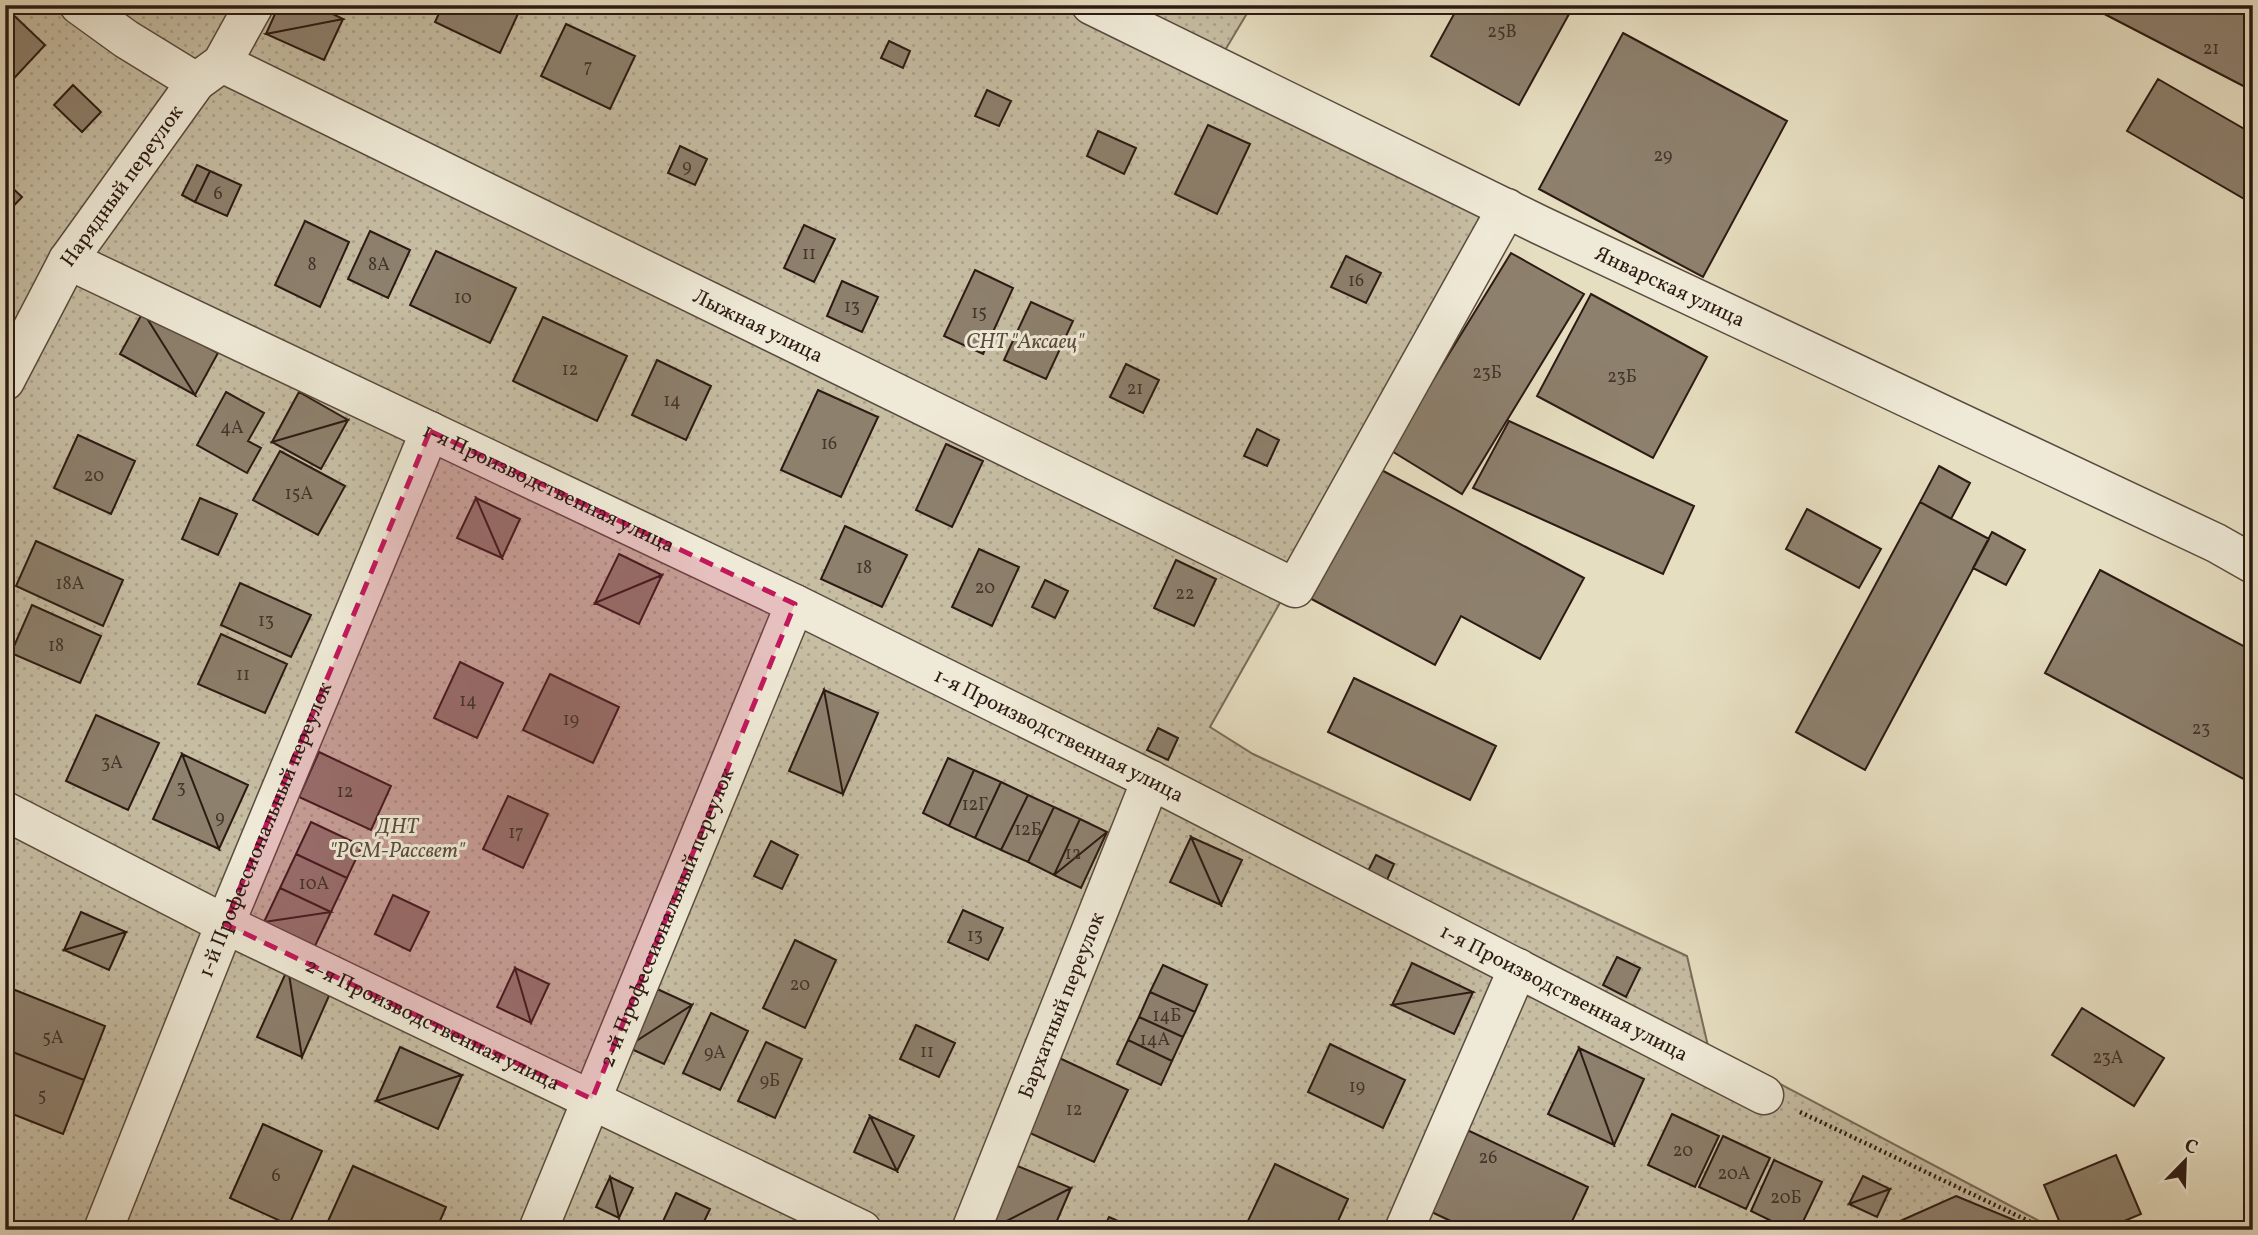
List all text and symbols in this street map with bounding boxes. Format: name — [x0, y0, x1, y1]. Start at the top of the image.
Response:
house number: 25В — [1487, 20, 1517, 45]
house number: 21 — [2203, 37, 2219, 62]
house number: 7 — [584, 55, 592, 80]
street label: Нарядный переулок — [54, 99, 191, 274]
house number: 29 — [1654, 144, 1672, 169]
house number: 9 — [682, 155, 692, 180]
house number: 6 — [213, 182, 223, 207]
street label: Январская улица — [1590, 240, 1750, 335]
house number: 11 — [802, 242, 816, 267]
house number: 8 — [307, 253, 317, 278]
house number: 8А — [368, 253, 390, 278]
house number: 16 — [1348, 269, 1364, 294]
street label: Лыжная улица — [687, 282, 828, 371]
house number: 10 — [454, 286, 472, 311]
house number: 13 — [844, 295, 860, 320]
house number: 15 — [971, 301, 987, 326]
park label: СНТ "Аксаец" — [966, 328, 1085, 357]
house number: 12 — [562, 358, 578, 383]
house number: 23Б — [1472, 361, 1502, 386]
house number: 23Б — [1607, 365, 1637, 390]
house number: 21 — [1127, 377, 1143, 402]
house number: 14 — [663, 389, 681, 414]
house number: 4А — [220, 416, 244, 441]
street label: 1-я Производственная улица — [417, 417, 679, 561]
house number: 16 — [821, 432, 837, 457]
house number: 20 — [84, 464, 104, 489]
house number: 15А — [285, 482, 313, 507]
house number: 18 — [856, 556, 872, 581]
house number: 18А — [56, 572, 85, 597]
house number: 20 — [975, 576, 995, 601]
house number: 22 — [1175, 582, 1195, 607]
house number: 13 — [258, 609, 274, 634]
house number: 18 — [48, 634, 64, 659]
street label: 1-я Производственная улица — [929, 662, 1188, 810]
house number: 11 — [236, 663, 250, 688]
street label: 1-й Профессиональный переулок — [192, 678, 340, 982]
house number: 14 — [459, 689, 477, 714]
house number: 19 — [563, 708, 579, 733]
house number: 23 — [2192, 717, 2210, 742]
house number: 3А — [101, 751, 123, 776]
street label: 2-й Профессиональный переулок — [593, 764, 742, 1072]
house number: 3 — [176, 776, 186, 801]
house number: 12 — [337, 780, 353, 805]
house number: 12Г — [962, 793, 988, 818]
house number: 9 — [215, 806, 225, 831]
park label: ДНТ "РСМ-Рассвет" — [329, 813, 466, 866]
house number: 12Б — [1014, 818, 1042, 843]
house number: 17 — [508, 821, 524, 846]
house number: 12 — [1065, 842, 1081, 867]
house number: 10А — [299, 872, 330, 897]
street label: Бархатный переулок — [1012, 908, 1113, 1103]
street label: 1-я Производственная улица — [1434, 918, 1693, 1070]
house number: 13 — [967, 924, 983, 949]
street label: 2-я Производственная улица — [300, 952, 565, 1099]
house number: 20 — [790, 973, 810, 998]
house number: 14Б — [1153, 1004, 1181, 1029]
house number: 5А — [42, 1026, 64, 1051]
house number: 14А — [1140, 1028, 1171, 1053]
house number: 11 — [920, 1040, 934, 1065]
house number: 9А — [704, 1041, 726, 1066]
house number: 23А — [2092, 1046, 2124, 1071]
house number: 9Б — [760, 1069, 780, 1094]
house number: 19 — [1349, 1075, 1365, 1100]
house number: 5 — [38, 1084, 46, 1109]
house number: 12 — [1066, 1098, 1082, 1123]
north arrow — [2150, 1126, 2220, 1196]
text: С — [2180, 1133, 2202, 1162]
house number: 20 — [1673, 1139, 1693, 1164]
house number: 26 — [1479, 1146, 1497, 1171]
house number: 20А — [1718, 1162, 1751, 1187]
house number: 6 — [271, 1164, 281, 1189]
house number: 20Б — [1770, 1186, 1802, 1211]

